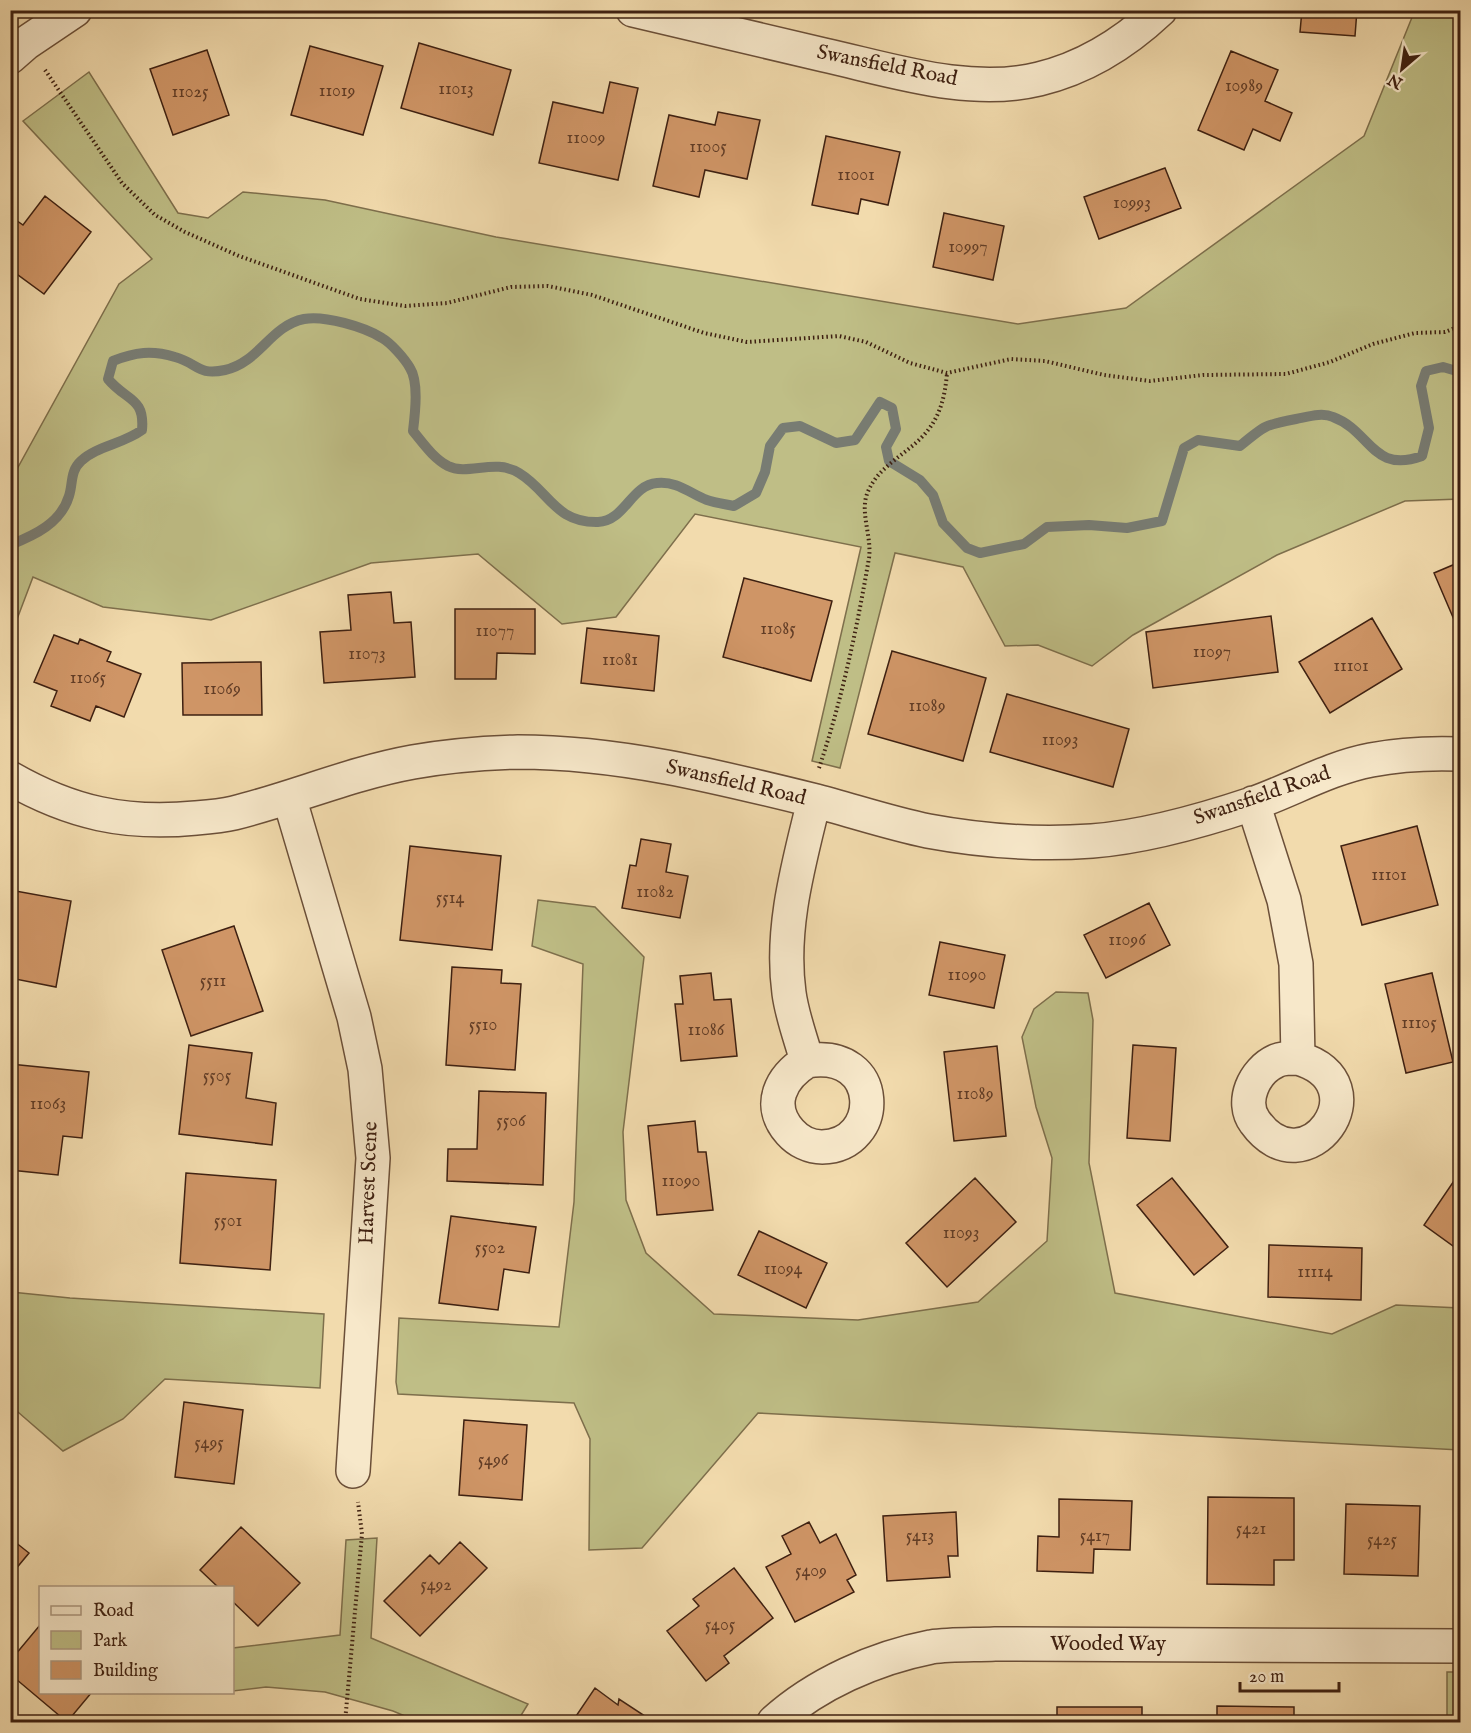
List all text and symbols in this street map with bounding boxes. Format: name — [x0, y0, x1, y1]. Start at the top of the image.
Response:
street label: Swansfield Road — [814, 39, 960, 93]
north arrow — [1372, 39, 1432, 99]
text: N — [1385, 68, 1407, 93]
house number: 10989 — [1225, 75, 1263, 98]
house number: 11013 — [438, 78, 474, 101]
house number: 11019 — [319, 80, 355, 103]
house number: 11025 — [171, 81, 209, 104]
house number: 11009 — [567, 127, 605, 150]
house number: 11005 — [689, 136, 727, 159]
house number: 11001 — [837, 164, 875, 187]
house number: 10993 — [1113, 192, 1151, 215]
house number: 10997 — [948, 236, 988, 259]
house number: 11085 — [760, 618, 796, 641]
house number: 11077 — [475, 620, 515, 643]
house number: 11097 — [1193, 641, 1231, 664]
house number: 11073 — [348, 643, 386, 666]
house number: 11081 — [602, 649, 638, 672]
house number: 11101 — [1333, 655, 1369, 678]
house number: 11065 — [70, 667, 107, 690]
house number: 11069 — [203, 678, 241, 701]
house number: 11089 — [908, 695, 946, 718]
house number: 11093 — [1042, 729, 1078, 752]
street label: Swansfield Road — [663, 754, 809, 812]
street label: Swansfield Road — [1190, 760, 1335, 832]
house number: 11101 — [1371, 864, 1407, 887]
house number: 11082 — [636, 881, 674, 904]
house number: 5514 — [436, 887, 464, 910]
house number: 11096 — [1108, 929, 1146, 952]
house number: 11090 — [948, 964, 986, 987]
house number: 5511 — [200, 970, 226, 993]
house number: 11105 — [1401, 1012, 1437, 1035]
house number: 5510 — [469, 1014, 497, 1037]
house number: 11086 — [688, 1019, 725, 1042]
house number: 5505 — [203, 1065, 232, 1088]
house number: 11089 — [956, 1083, 994, 1106]
house number: 11063 — [30, 1093, 66, 1116]
house number: 5506 — [496, 1110, 526, 1133]
street label: Harvest Scene — [353, 1121, 385, 1245]
house number: 11090 — [662, 1170, 700, 1193]
house number: 5501 — [214, 1210, 242, 1233]
house number: 11093 — [943, 1222, 979, 1245]
house number: 5502 — [475, 1237, 505, 1260]
house number: 11094 — [764, 1258, 803, 1281]
house number: 11114 — [1297, 1261, 1333, 1284]
house number: 5495 — [194, 1432, 224, 1455]
house number: 5496 — [478, 1449, 509, 1472]
house number: 5421 — [1236, 1518, 1266, 1541]
house number: 5413 — [906, 1525, 934, 1548]
house number: 5417 — [1080, 1525, 1110, 1548]
house number: 5425 — [1367, 1529, 1398, 1552]
house number: 5409 — [795, 1560, 827, 1583]
house number: 5492 — [420, 1574, 452, 1597]
legend — [39, 1586, 234, 1694]
text: Road — [93, 1600, 134, 1623]
house number: 5405 — [705, 1614, 736, 1637]
text: Park — [93, 1630, 128, 1653]
street label: Wooded Way — [1050, 1631, 1167, 1658]
scale bar — [1240, 1655, 1339, 1693]
text: Building — [93, 1660, 158, 1683]
text: 20 m — [1249, 1666, 1284, 1689]

